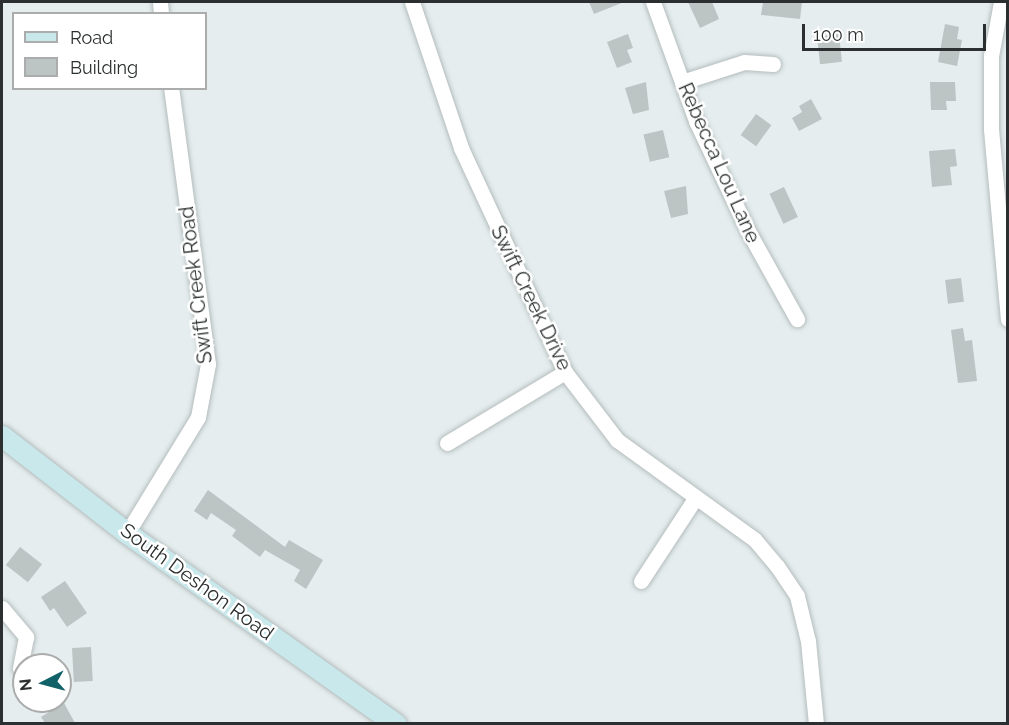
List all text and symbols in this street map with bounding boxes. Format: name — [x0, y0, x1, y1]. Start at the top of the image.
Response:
legend — [12, 12, 207, 90]
scale bar — [805, 12, 990, 50]
text: 100 m — [813, 24, 864, 45]
text: Road — [70, 27, 113, 48]
text: Building — [70, 57, 138, 78]
street label: Rebecca Lou Lane — [673, 79, 765, 247]
street label: Swift Creek Road — [174, 205, 218, 365]
street label: Swift Creek Drive — [486, 222, 576, 374]
street label: South Deshon Road — [116, 518, 278, 646]
north arrow — [12, 653, 72, 713]
text: N — [16, 678, 36, 692]

